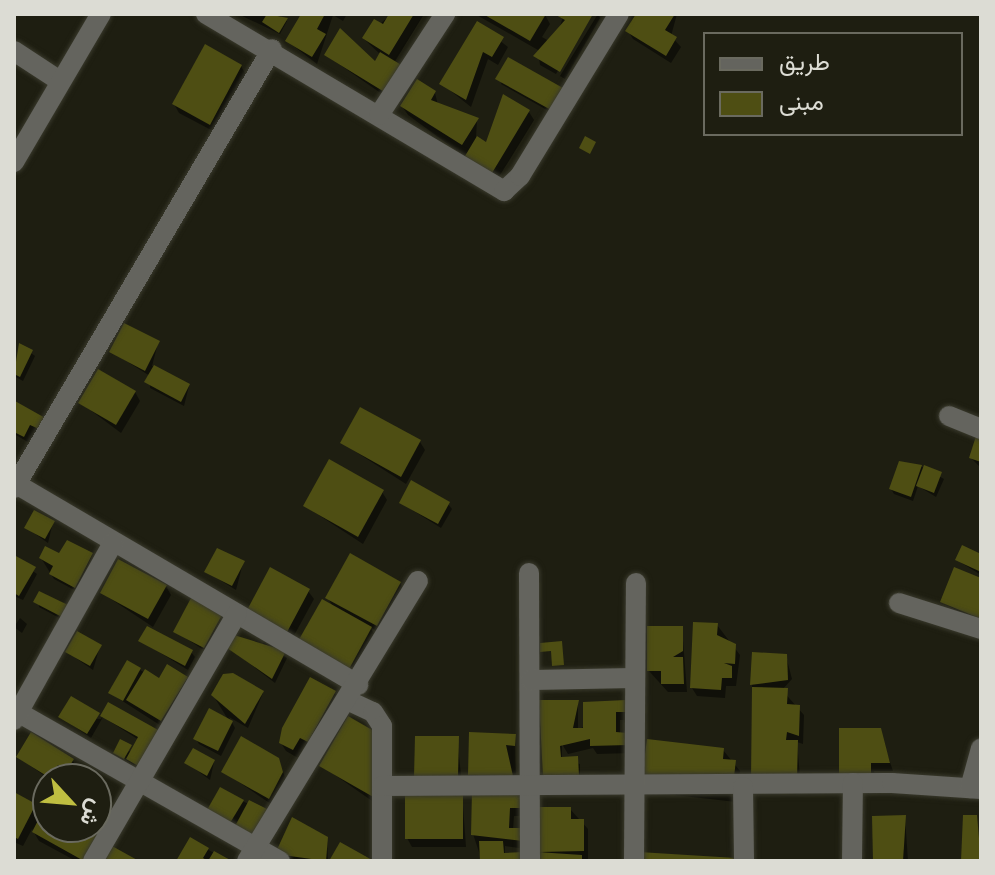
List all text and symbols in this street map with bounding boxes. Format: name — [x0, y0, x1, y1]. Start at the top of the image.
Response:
legend — [703, 32, 963, 136]
text: طريق — [779, 48, 830, 76]
text: مبنى — [779, 88, 824, 116]
north arrow — [32, 763, 112, 843]
text: ش — [74, 795, 110, 831]

